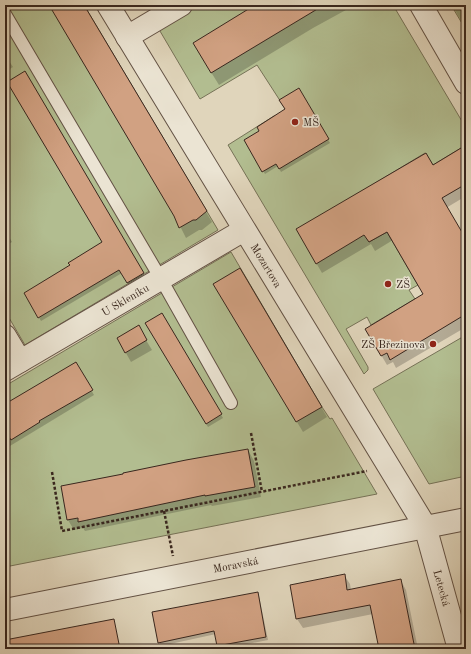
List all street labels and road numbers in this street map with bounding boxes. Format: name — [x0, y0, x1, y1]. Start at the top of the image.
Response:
street label: Mozartova — [248, 242, 283, 291]
street label: U Skleníku — [100, 283, 151, 319]
street label: Moravská — [212, 556, 260, 576]
street label: Letecká — [430, 569, 451, 608]

